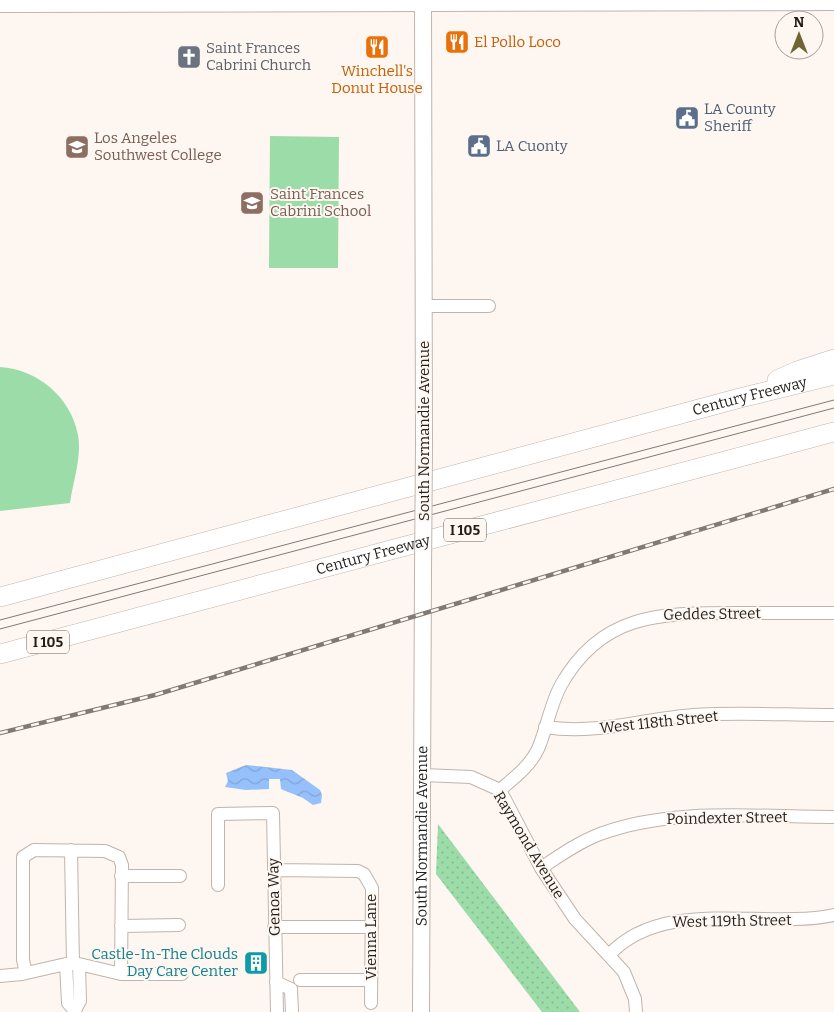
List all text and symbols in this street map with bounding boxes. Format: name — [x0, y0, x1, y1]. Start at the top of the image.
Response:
north arrow — [774, 10, 824, 60]
text: N — [794, 14, 805, 31]
restaurant icon: El Pollo Loco — [444, 29, 470, 55]
place label: El Pollo Loco — [474, 33, 561, 51]
restaurant icon: Winchell's Donut House — [364, 34, 390, 60]
place label: Saint Frances Cabrini Church — [206, 39, 312, 74]
church icon: Saint Frances Cabrini Church — [176, 44, 202, 70]
place label: Winchell's Donut House — [331, 62, 423, 97]
place label: LA County Sheriff — [704, 100, 776, 135]
public building icon: LA County Sheriff — [674, 105, 700, 131]
place label: Los Angeles Southwest College — [94, 129, 222, 164]
public building icon: LA Cuonty — [466, 133, 492, 159]
school or university icon: Los Angeles Southwest College — [64, 134, 90, 160]
place label: LA Cuonty — [496, 137, 568, 155]
place label: Saint Frances Cabrini School — [270, 185, 371, 220]
school or university icon: Saint Frances Cabrini School — [239, 190, 265, 216]
street label: South Normandie Avenue — [415, 341, 433, 521]
street label: Century Freeway — [690, 373, 809, 419]
road number: I 105 — [444, 518, 486, 542]
street label: Century Freeway — [314, 531, 432, 579]
street label: Geddes Street — [663, 604, 762, 624]
road number: I 105 — [27, 630, 69, 654]
street label: West 118th Street — [599, 707, 720, 737]
street label: South Normandie Avenue — [412, 746, 431, 926]
street label: Raymond Avenue — [490, 788, 568, 902]
street label: Poindexter Street — [666, 808, 788, 828]
street label: Genoa Way — [264, 858, 284, 936]
street label: Vienna Lane — [362, 894, 380, 980]
street label: West 119th Street — [672, 911, 792, 931]
place label: Castle-In-The Clouds Day Care Center — [91, 945, 238, 980]
building icon: Castle-In-The Clouds Day Care Center — [243, 950, 269, 976]

